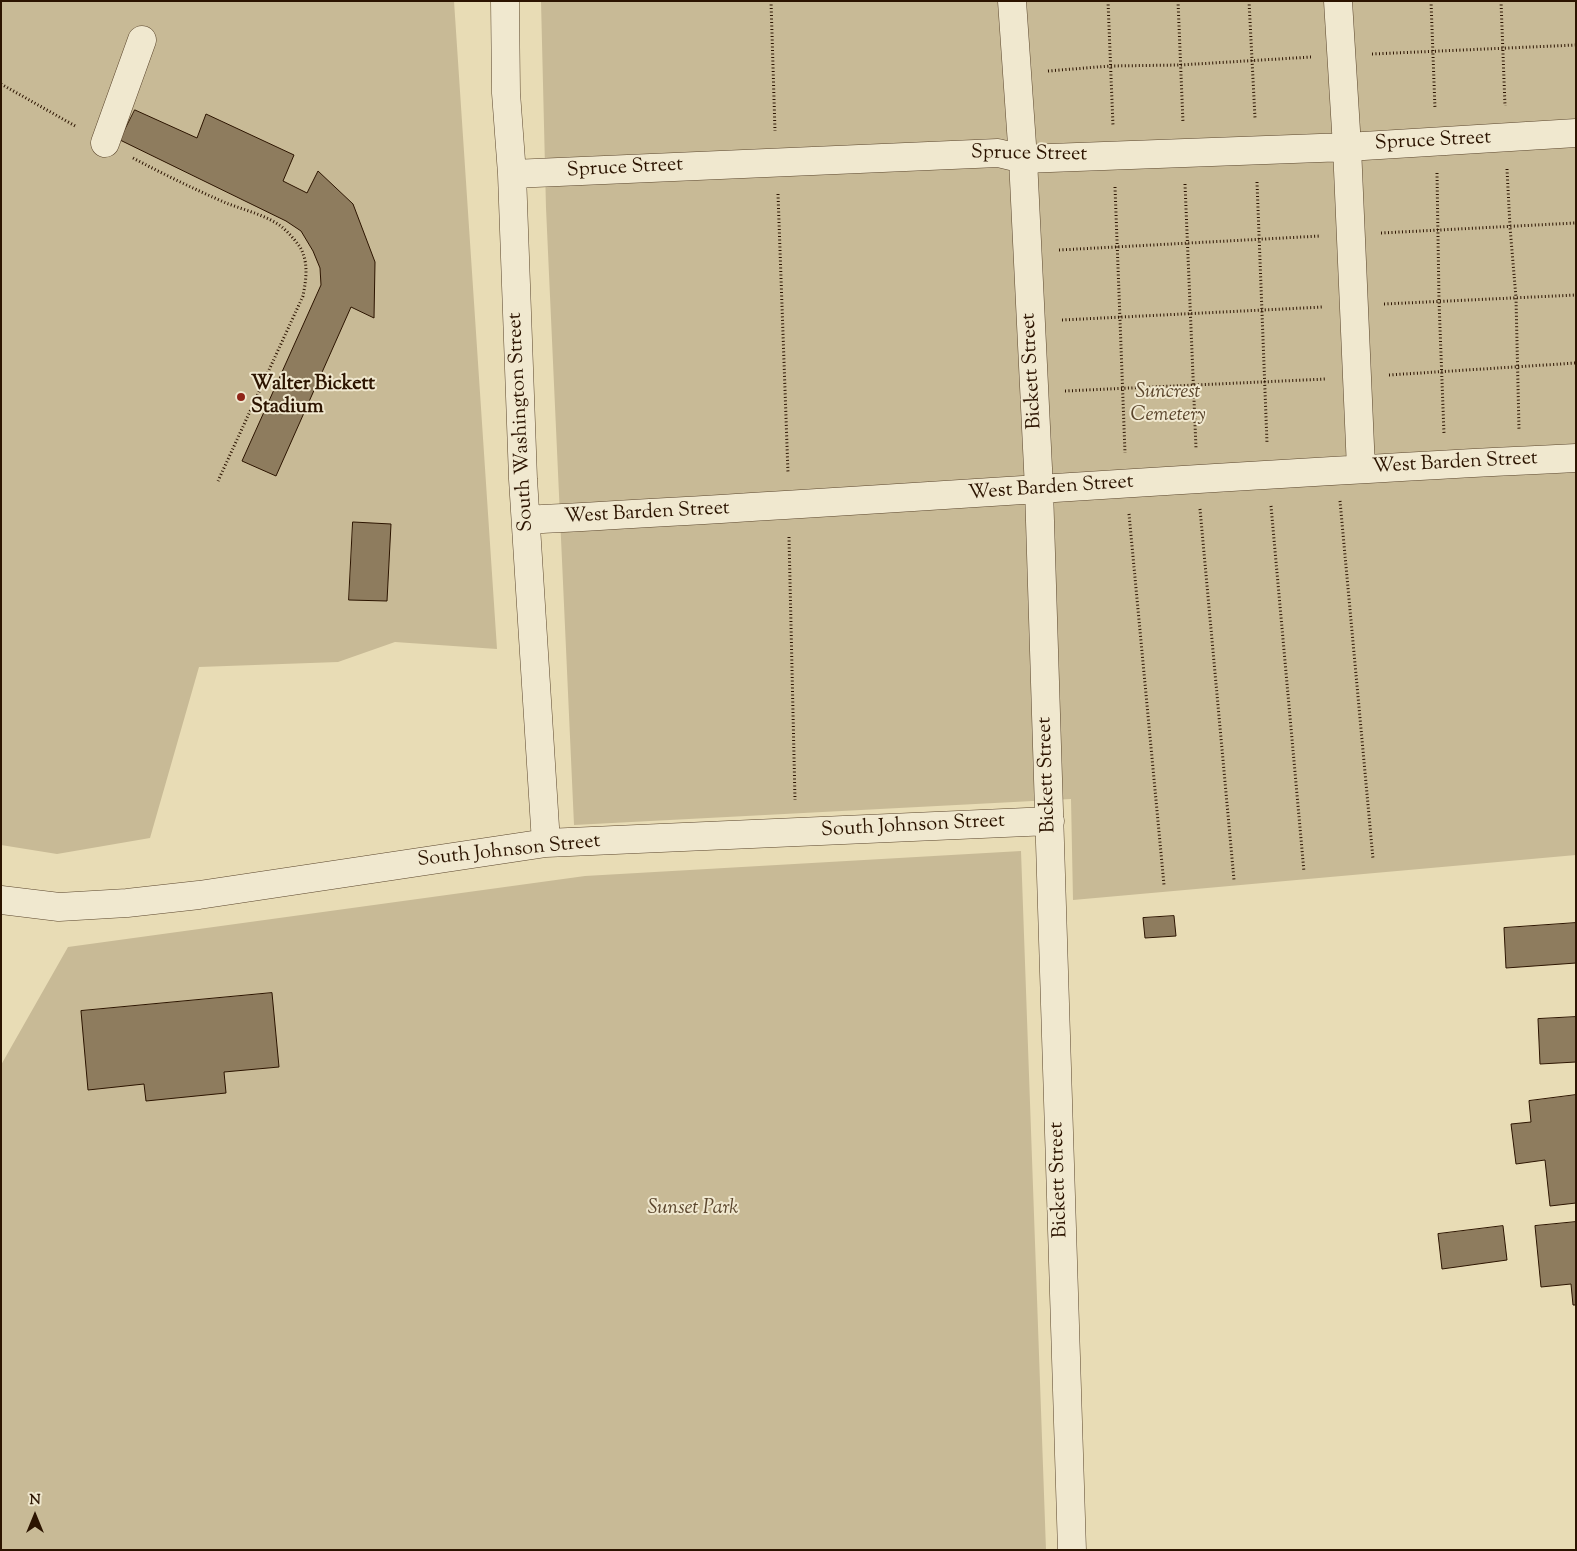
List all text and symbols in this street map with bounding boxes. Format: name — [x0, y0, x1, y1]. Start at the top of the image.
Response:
street label: Spruce Street — [1374, 127, 1492, 157]
street label: Spruce Street — [971, 142, 1087, 168]
street label: Spruce Street — [566, 154, 684, 184]
street label: South Washington Street — [504, 312, 540, 532]
street label: Bickett Street — [1018, 312, 1048, 430]
place label: Walter Bickett Stadium — [251, 374, 375, 421]
park label: Suncrest Cemetery — [1130, 382, 1206, 429]
marker: Walter Bickett Stadium — [235, 391, 247, 403]
street label: West Barden Street — [1372, 448, 1538, 480]
street label: West Barden Street — [968, 471, 1134, 507]
street label: West Barden Street — [564, 498, 730, 530]
street label: Bickett Street — [1034, 716, 1062, 834]
street label: South Johnson Street — [821, 810, 1005, 844]
street label: South Johnson Street — [416, 830, 602, 874]
street label: Bickett Street — [1046, 1121, 1074, 1239]
park label: Sunset Park — [648, 1198, 738, 1222]
north arrow — [10, 1491, 60, 1541]
text: N — [29, 1491, 41, 1511]

